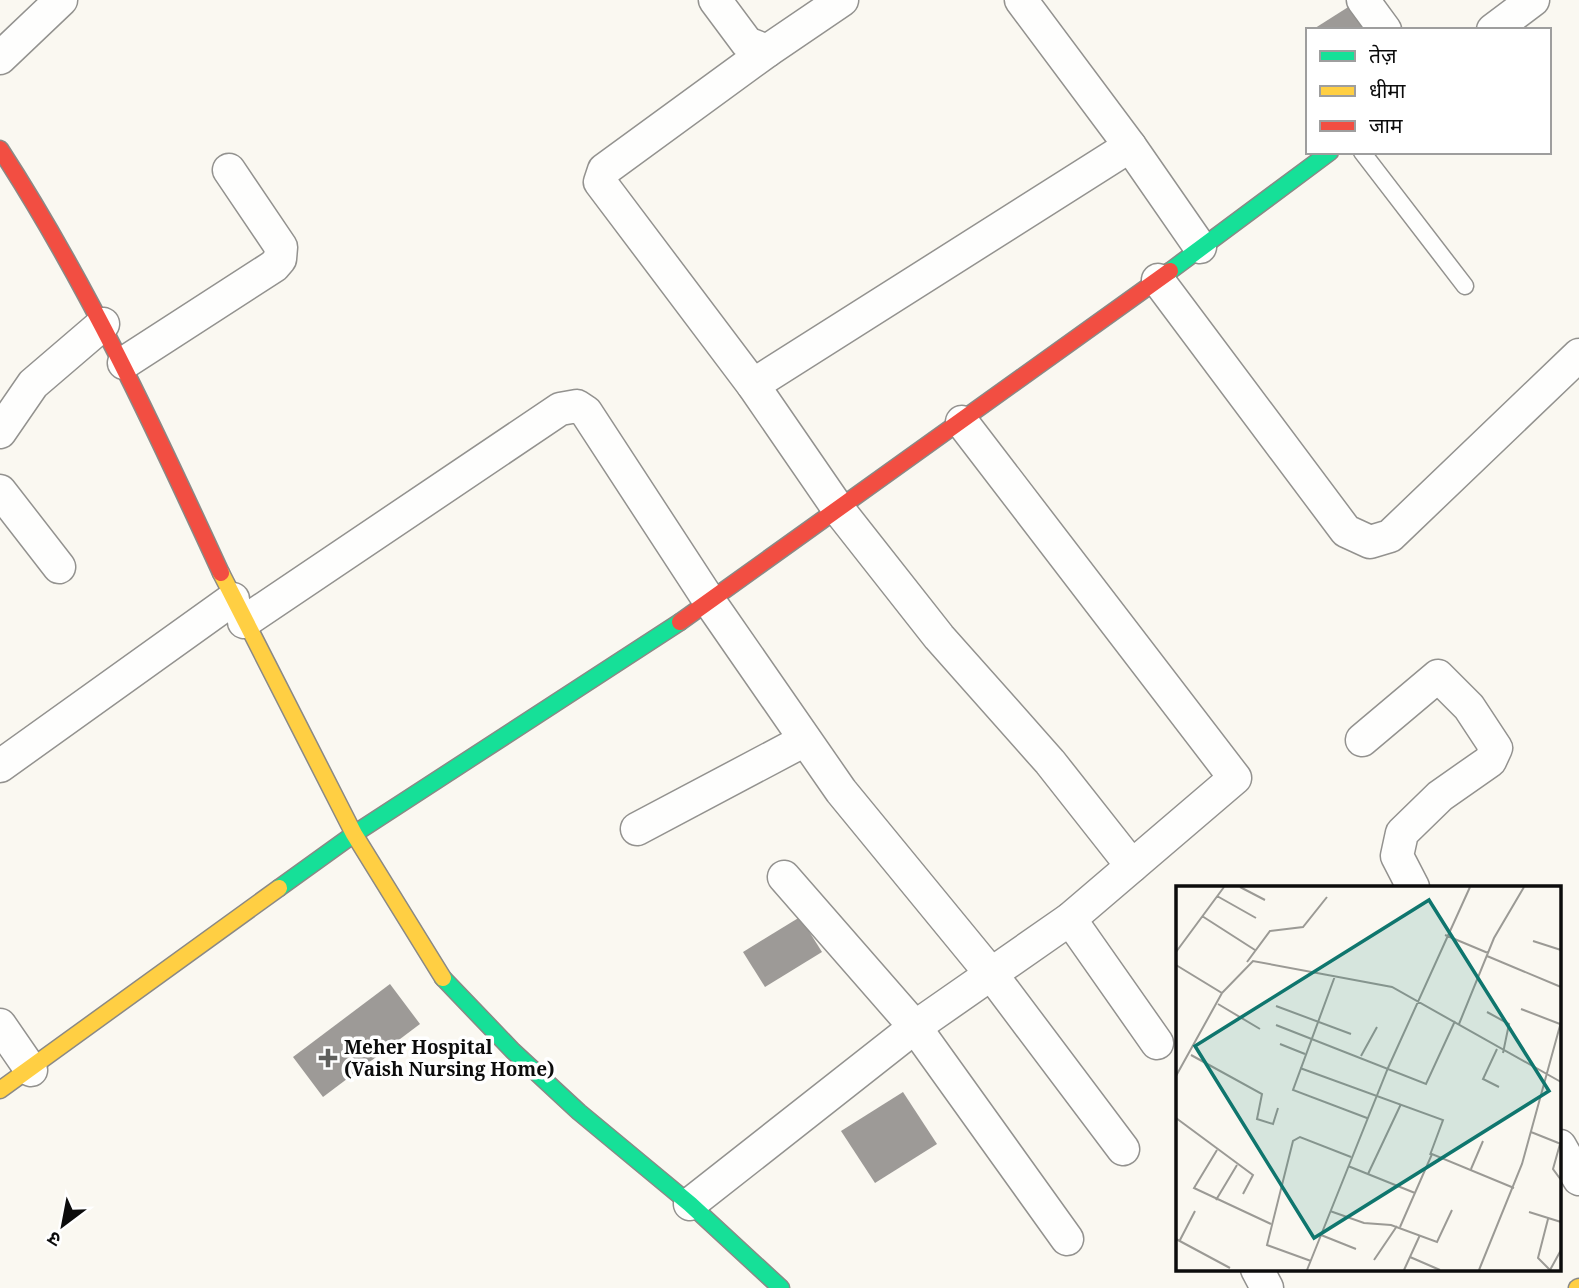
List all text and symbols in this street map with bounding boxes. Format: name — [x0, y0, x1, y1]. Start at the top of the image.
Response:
legend — [1306, 28, 1551, 154]
text: तेज़ — [1369, 41, 1397, 69]
text: धीमा — [1369, 76, 1406, 104]
text: जाम — [1369, 111, 1403, 139]
inset map — [1176, 886, 1562, 1270]
place label: Meher Hospital (Vaish Nursing Home) — [344, 1034, 555, 1082]
marker: Meher Hospital (Vaish Nursing Home) — [318, 1048, 338, 1068]
north arrow — [28, 1190, 98, 1260]
text: उ — [42, 1225, 66, 1253]

